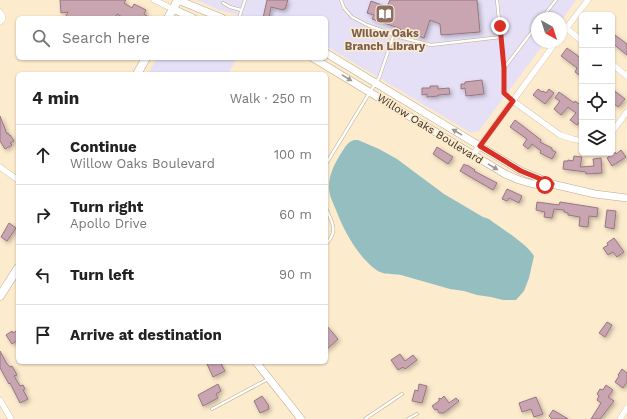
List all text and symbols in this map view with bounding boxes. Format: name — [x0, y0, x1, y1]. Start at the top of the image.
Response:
library icon: Willow Oaks Branch Library — [374, 3, 396, 25]
north arrow — [531, 12, 567, 48]
map controls — [579, 12, 615, 156]
button: + — [579, 12, 615, 48]
search box — [16, 16, 328, 60]
route end — [491, 17, 509, 35]
icon: search — [30, 27, 52, 49]
place label: Willow Oaks Branch Library — [345, 27, 426, 53]
text: Search here — [62, 29, 150, 47]
button: − — [579, 48, 615, 84]
one-way arrow — [341, 74, 352, 81]
button: locate — [579, 84, 615, 120]
text: 4 min — [32, 88, 79, 108]
text: Walk · 250 m — [230, 91, 312, 106]
street label: Willow Oaks Boulevard — [375, 91, 485, 167]
button: layers — [579, 120, 615, 156]
one-way arrow — [451, 129, 463, 136]
text: Continue — [70, 138, 137, 156]
icon: ahead — [32, 144, 54, 166]
text: 100 m — [274, 147, 312, 162]
text: Willow Oaks Boulevard — [70, 156, 215, 171]
one-way arrow — [487, 164, 499, 171]
route start — [536, 176, 554, 194]
text: Turn right — [70, 198, 143, 216]
icon: right — [32, 204, 54, 226]
text: 60 m — [279, 207, 312, 222]
text: Apollo Drive — [70, 216, 147, 231]
icon: left — [32, 264, 54, 286]
text: Turn left — [70, 266, 134, 284]
text: 90 m — [279, 267, 312, 282]
icon: arrive — [32, 324, 54, 346]
text: Arrive at destination — [70, 326, 222, 344]

